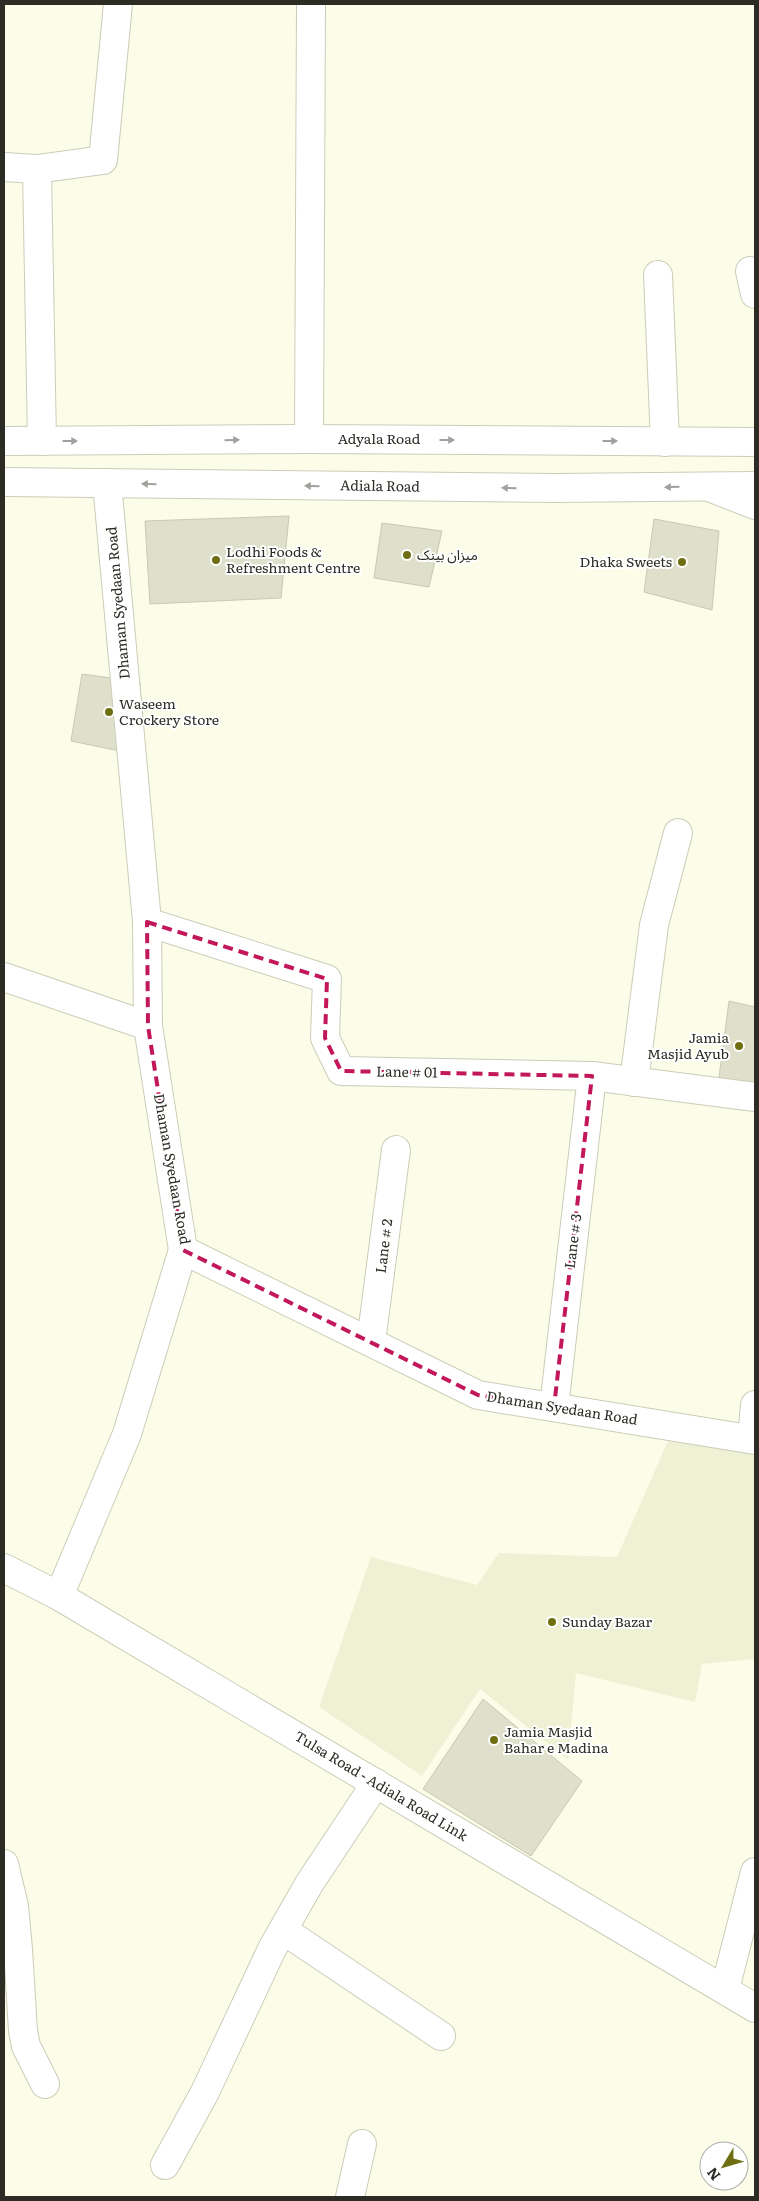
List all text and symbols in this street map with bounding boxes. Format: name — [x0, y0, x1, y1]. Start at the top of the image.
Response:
street label: Adyala Road — [338, 428, 421, 448]
one-way arrow — [225, 435, 241, 443]
one-way arrow — [440, 436, 456, 444]
one-way arrow — [62, 437, 78, 445]
one-way arrow — [602, 437, 618, 445]
street label: Adiala Road — [340, 474, 421, 496]
one-way arrow — [141, 480, 157, 488]
one-way arrow — [303, 481, 319, 489]
one-way arrow — [663, 483, 679, 491]
one-way arrow — [501, 484, 517, 492]
street label: Dhaman Syedaan Road — [100, 526, 134, 680]
place label: Lodhi Foods & Refreshment Centre — [226, 541, 360, 577]
place label: میزان بینک — [417, 544, 478, 564]
marker: میزان بینک — [401, 549, 413, 561]
place label: Dhaka Sweets — [580, 551, 672, 571]
marker: Lodhi Foods & Refreshment Centre — [210, 554, 222, 566]
marker: Dhaka Sweets — [676, 556, 688, 568]
place label: Waseem Crockery Store — [119, 693, 219, 729]
marker: Waseem Crockery Store — [103, 706, 115, 718]
place label: Jamia Masjid Ayub — [647, 1027, 729, 1063]
marker: Jamia Masjid Ayub — [733, 1040, 745, 1052]
street label: Lane # 01 — [376, 1060, 438, 1082]
street label: Dhaman Syedaan Road — [150, 1092, 196, 1246]
street label: Lane # 3 — [559, 1212, 585, 1270]
street label: Lane # 2 — [370, 1217, 396, 1274]
street label: Dhaman Syedaan Road — [485, 1385, 640, 1429]
place label: Sunday Bazar — [562, 1611, 652, 1631]
marker: Sunday Bazar — [546, 1616, 558, 1628]
place label: Jamia Masjid Bahar e Madina — [504, 1721, 609, 1757]
street label: Tulsa Road - Adiala Road Link — [291, 1725, 472, 1845]
marker: Jamia Masjid Bahar e Madina — [488, 1734, 500, 1746]
north arrow — [699, 2141, 749, 2191]
text: N — [701, 2164, 724, 2185]

